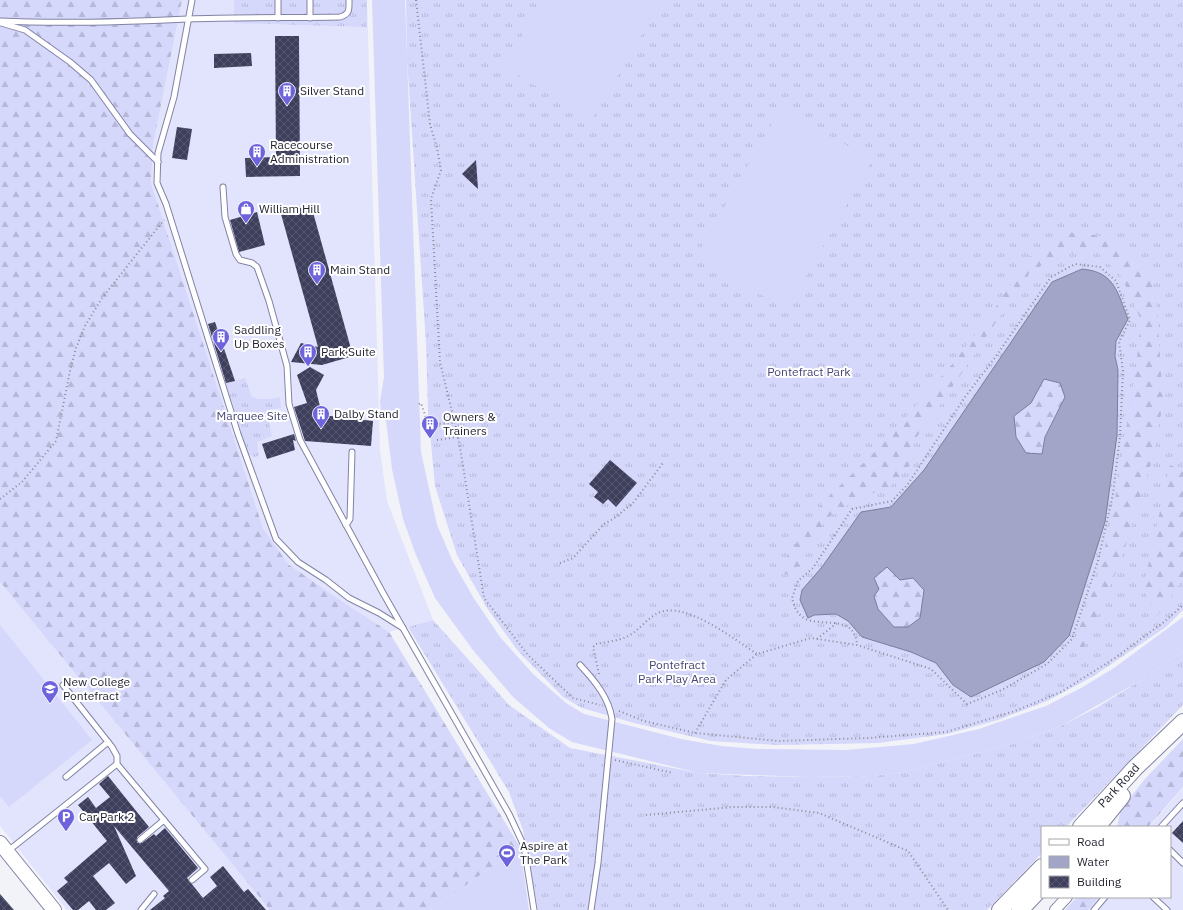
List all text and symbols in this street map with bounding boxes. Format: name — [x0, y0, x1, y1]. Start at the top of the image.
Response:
building icon: Silver Stand — [277, 81, 297, 106]
place label: Silver Stand — [300, 83, 364, 98]
place label: Racecourse Administration — [270, 137, 349, 166]
building icon: Racecourse Administration — [247, 142, 267, 167]
shop icon: William Hill — [236, 199, 256, 224]
place label: William Hill — [259, 201, 320, 216]
building icon: Main Stand — [307, 260, 327, 285]
place label: Main Stand — [330, 262, 390, 277]
place label: Saddling Up Boxes — [234, 322, 285, 351]
building icon: Saddling Up Boxes — [211, 327, 231, 352]
building icon: Park Suite — [298, 342, 318, 367]
place label: Park Suite — [321, 344, 376, 359]
park label: Pontefract Park — [767, 364, 851, 379]
building icon: Dalby Stand — [311, 404, 331, 429]
place label: Dalby Stand — [334, 406, 399, 421]
park label: Marquee Site — [217, 408, 288, 423]
place label: Owners & Trainers — [443, 409, 496, 438]
building icon: Owners & Trainers — [420, 414, 440, 439]
park label: Pontefract Park Play Area — [638, 657, 717, 686]
place label: New College Pontefract — [63, 674, 131, 703]
school or university icon: New College Pontefract — [40, 679, 60, 704]
street label: Park Road — [1094, 760, 1142, 811]
parking icon: Car Park 2 — [56, 807, 76, 832]
place label: Car Park 2 — [79, 809, 134, 824]
legend — [1041, 826, 1171, 898]
text: Road — [1077, 834, 1105, 849]
place label: Aspire at The Park — [520, 838, 568, 867]
sports icon: Aspire at The Park — [497, 843, 517, 868]
text: Water — [1077, 854, 1110, 869]
text: Building — [1077, 874, 1122, 889]

